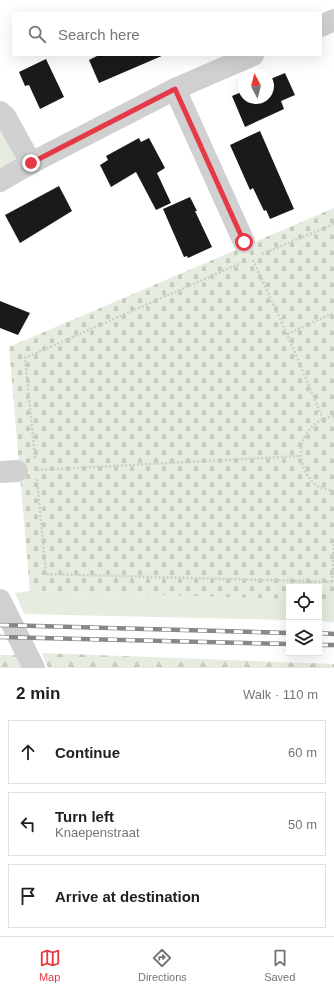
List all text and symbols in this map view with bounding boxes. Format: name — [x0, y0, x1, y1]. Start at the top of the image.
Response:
search box — [12, 12, 322, 56]
icon: search — [26, 23, 48, 45]
text: Search here — [58, 26, 140, 43]
north arrow — [238, 68, 274, 104]
route end — [22, 154, 40, 172]
route start — [235, 233, 253, 251]
map controls — [286, 584, 322, 656]
button: locate — [286, 584, 322, 620]
button: layers — [286, 620, 322, 656]
text: 2 min — [16, 684, 60, 703]
text: Walk · 110 m — [243, 687, 318, 702]
icon: ahead — [17, 741, 39, 763]
text: Continue — [55, 744, 120, 761]
text: 60 m — [288, 745, 317, 760]
text: Turn left — [55, 808, 114, 825]
icon: left — [17, 813, 39, 835]
text: 50 m — [288, 817, 317, 832]
text: Knaepenstraat — [55, 825, 140, 840]
icon: arrive — [17, 885, 39, 907]
text: Arrive at destination — [55, 888, 200, 905]
tab: Map — [39, 947, 61, 983]
tab: Directions — [138, 947, 187, 983]
tab: Saved — [264, 947, 295, 983]

